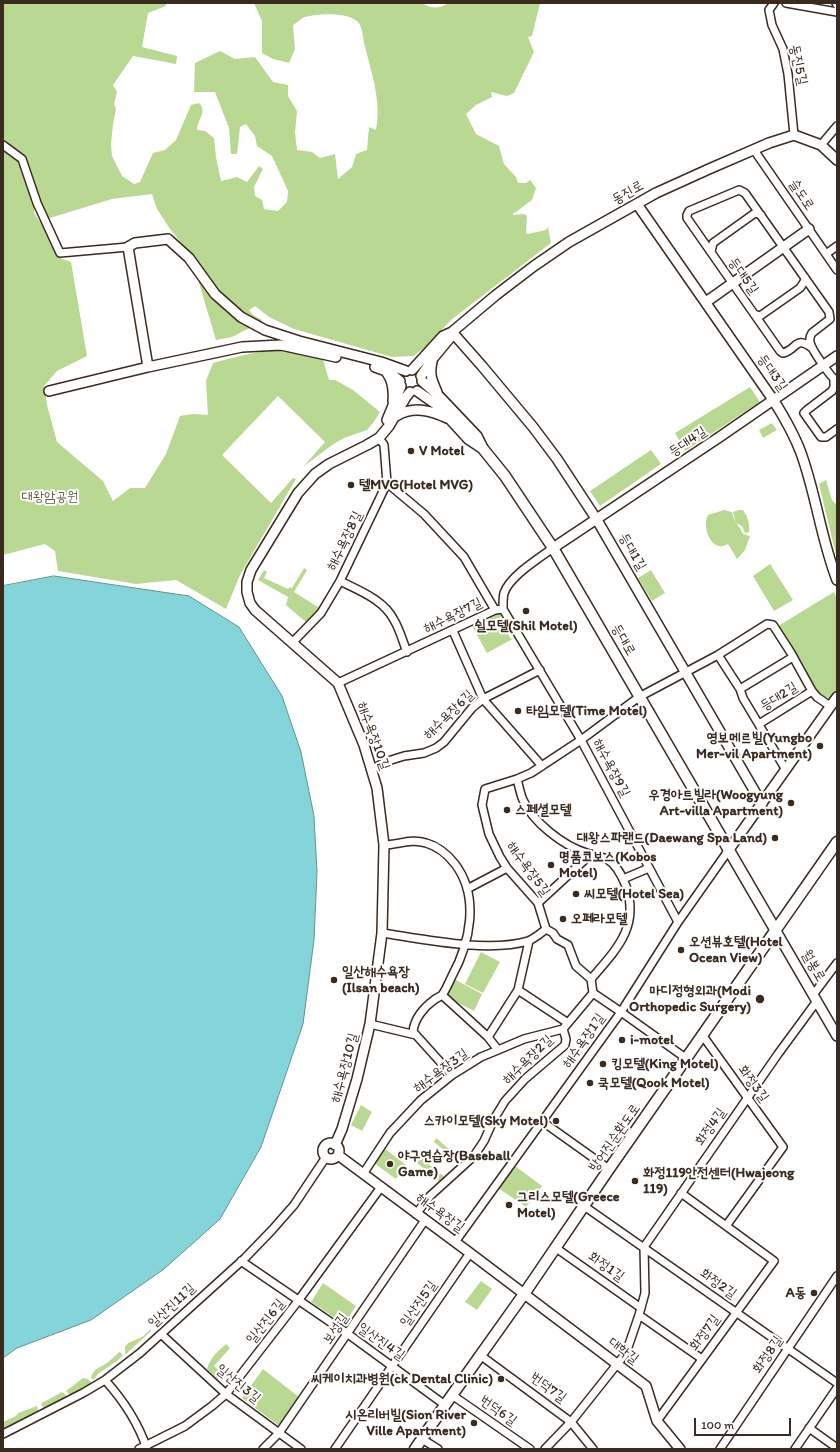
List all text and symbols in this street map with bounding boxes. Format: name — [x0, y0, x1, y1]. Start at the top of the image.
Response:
street label: 동진5길 — [786, 43, 810, 87]
street label: 슬도로 — [785, 176, 817, 214]
street label: 동진로 — [609, 177, 647, 209]
street label: 등대5길 — [724, 254, 762, 298]
street label: 등대3길 — [753, 351, 791, 395]
street label: 등대4길 — [666, 423, 710, 461]
place label: V Motel — [419, 443, 464, 459]
marker: V Motel — [406, 446, 416, 456]
place label: 텔MVG(Hotel MVG) — [359, 477, 473, 493]
marker: 텔MVG(Hotel MVG) — [346, 480, 356, 490]
park label: 대왕암공원 — [22, 489, 78, 505]
street label: 해수욕장8길 — [323, 509, 367, 573]
street label: 등대1길 — [615, 530, 649, 574]
street label: 해수욕장7길 — [421, 595, 485, 637]
marker: 쉴모텔(Shil Motel) — [521, 606, 531, 616]
place label: 쉴모텔(Shil Motel) — [475, 618, 577, 634]
street label: 등대로 — [607, 621, 639, 659]
street label: 등대2길 — [757, 679, 801, 715]
street label: 해수욕장6길 — [420, 687, 478, 743]
street label: 해수욕장10길 — [353, 700, 393, 772]
place label: 타임모텔(Time Motel) — [526, 703, 647, 719]
marker: 타임모텔(Time Motel) — [513, 706, 523, 716]
place label: 영보메르빌(Yungbo Mer-vil Apartment) — [696, 730, 812, 762]
street label: 해수욕장9길 — [589, 736, 633, 800]
marker: 영보메르빌(Yungbo Mer-vil Apartment) — [815, 741, 825, 751]
place label: 우경아트빌라(Woogyung Art-villa Apartment) — [648, 787, 783, 820]
marker: 우경아트빌라(Woogyung Art-villa Apartment) — [786, 798, 796, 808]
place label: 스페셜모텔 — [515, 802, 571, 818]
marker: 스페셜모텔 — [502, 805, 512, 815]
place label: 대왕스파랜드(Daewang Spa Land) — [577, 830, 767, 846]
marker: 대왕스파랜드(Daewang Spa Land) — [770, 833, 780, 843]
street label: 해수욕장5길 — [502, 838, 554, 900]
place label: 명품코보스(Kobos Motel) — [559, 849, 657, 882]
marker: 명품코보스(Kobos Motel) — [546, 860, 556, 870]
place label: 씨모텔(Hotel Sea) — [584, 886, 684, 902]
marker: 씨모텔(Hotel Sea) — [571, 889, 581, 899]
place label: 오페라모텔 — [571, 911, 627, 927]
marker: 오페라모텔 — [558, 914, 568, 924]
place label: 오션뷰호텔(Hotel Ocean View) — [689, 934, 783, 966]
marker: 오션뷰호텔(Hotel Ocean View) — [676, 945, 686, 955]
street label: 월봉로 — [797, 947, 829, 985]
place label: 일산해수욕장 (Ilsan beach) — [342, 964, 420, 996]
marker: 일산해수욕장 (Ilsan beach) — [329, 975, 339, 985]
place label: 마디정형외과(Modi Orthopedic Surgery) — [629, 983, 751, 1016]
marker: 마디정형외과(Modi Orthopedic Surgery) — [754, 993, 766, 1005]
street label: 해수욕장1길 — [559, 1010, 609, 1072]
street label: 해수욕장10길 — [328, 1031, 362, 1105]
street label: 해수욕장2길 — [499, 1032, 557, 1088]
place label: i-motel — [630, 1032, 674, 1048]
marker: i-motel — [617, 1035, 627, 1045]
street label: 해수욕장3길 — [410, 1045, 472, 1097]
place label: 킹모텔(King Motel) — [611, 1056, 719, 1072]
marker: 킹모텔(King Motel) — [598, 1059, 608, 1069]
street label: 화정3길 — [734, 1062, 772, 1106]
place label: 쿡모텔(Qook Motel) — [598, 1075, 710, 1091]
marker: 쿡모텔(Qook Motel) — [585, 1078, 595, 1088]
street label: 방어진순환도로 — [586, 1101, 644, 1175]
street label: 화정4길 — [692, 1105, 730, 1149]
place label: 스카이모텔(Sky Motel) — [424, 1113, 548, 1129]
marker: 스카이모텔(Sky Motel) — [551, 1116, 561, 1126]
place label: 야구연습장(Baseball Game) — [398, 1148, 511, 1180]
marker: 야구연습장(Baseball Game) — [385, 1159, 395, 1169]
place label: 화정119안전센터(Hwajeong 119) — [643, 1165, 794, 1198]
marker: 화정119안전센터(Hwajeong 119) — [630, 1176, 640, 1186]
place label: 그리스모텔(Greece Motel) — [517, 1189, 620, 1222]
street label: 해수욕장길 — [412, 1190, 468, 1236]
marker: 그리스모텔(Greece Motel) — [504, 1200, 514, 1210]
street label: 화정1길 — [585, 1249, 627, 1285]
street label: 화정2길 — [696, 1265, 740, 1303]
street label: 일산진5길 — [397, 1278, 441, 1330]
street label: 일산진11길 — [145, 1280, 199, 1332]
place label: A동 — [786, 1285, 806, 1301]
marker: A동 — [809, 1288, 819, 1298]
street label: 일산진6길 — [243, 1296, 289, 1348]
street label: 보성길 — [320, 1310, 352, 1348]
street label: 화정7길 — [686, 1312, 724, 1354]
street label: 일산진4길 — [354, 1320, 408, 1364]
street label: 화정8길 — [749, 1333, 787, 1377]
street label: 대학길 — [604, 1334, 642, 1368]
street label: 일산진3길 — [212, 1361, 264, 1407]
street label: 번덕7길 — [527, 1369, 569, 1407]
place label: 씨케이치과병원(ck Dental Clinic) — [311, 1371, 493, 1387]
marker: 씨케이치과병원(ck Dental Clinic) — [496, 1374, 506, 1384]
street label: 번덕6길 — [476, 1392, 520, 1430]
place label: 시온리버빌(Sion River Ville Apartment) — [345, 1407, 466, 1440]
scale bar — [696, 1410, 793, 1436]
marker: 시온리버빌(Sion River Ville Apartment) — [469, 1418, 479, 1428]
text: 100 m — [701, 1418, 734, 1432]

